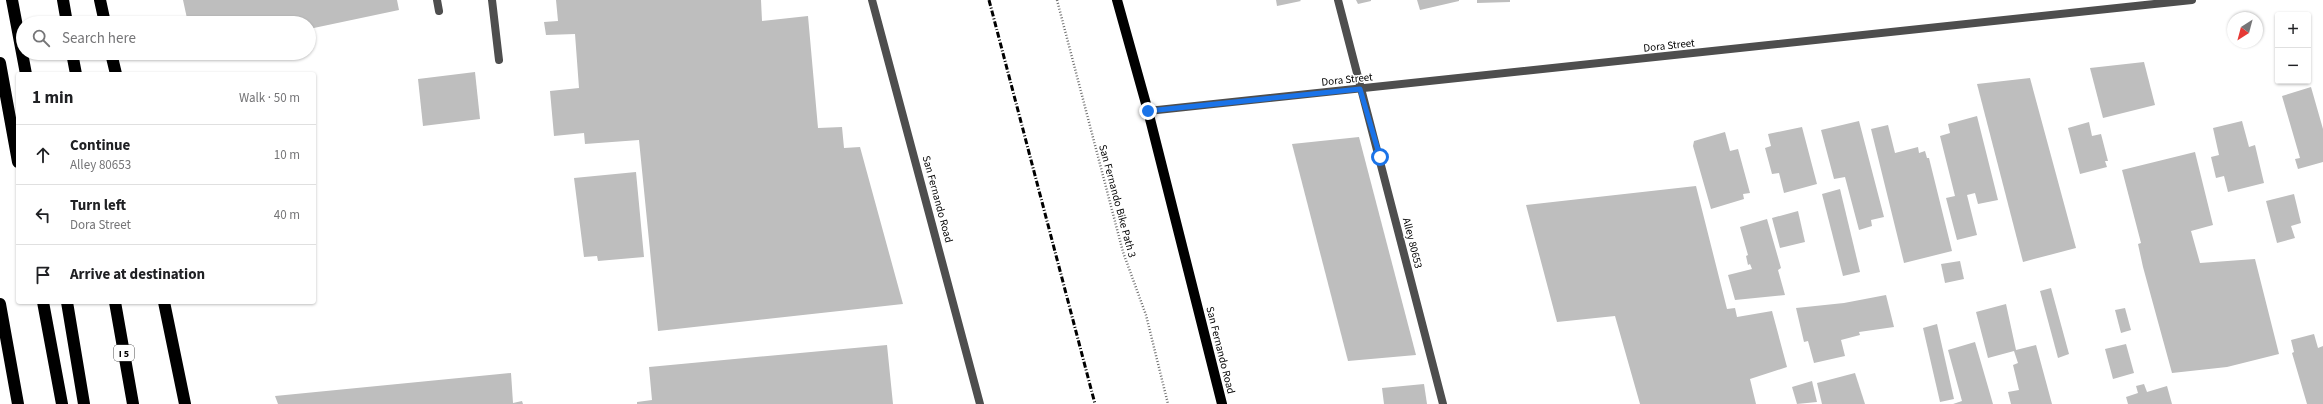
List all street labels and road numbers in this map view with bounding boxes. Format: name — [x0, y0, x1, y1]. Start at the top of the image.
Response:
street label: Dora Street — [1643, 35, 1696, 56]
street label: Dora Street — [1321, 69, 1374, 90]
street label: San Fernando Bike Path 3 — [1095, 143, 1140, 259]
street label: San Fernando Road — [919, 154, 956, 244]
street label: Alley 80653 — [1399, 216, 1426, 270]
street label: San Fernando Road — [1202, 305, 1239, 395]
road number: I 5 — [114, 345, 134, 361]

